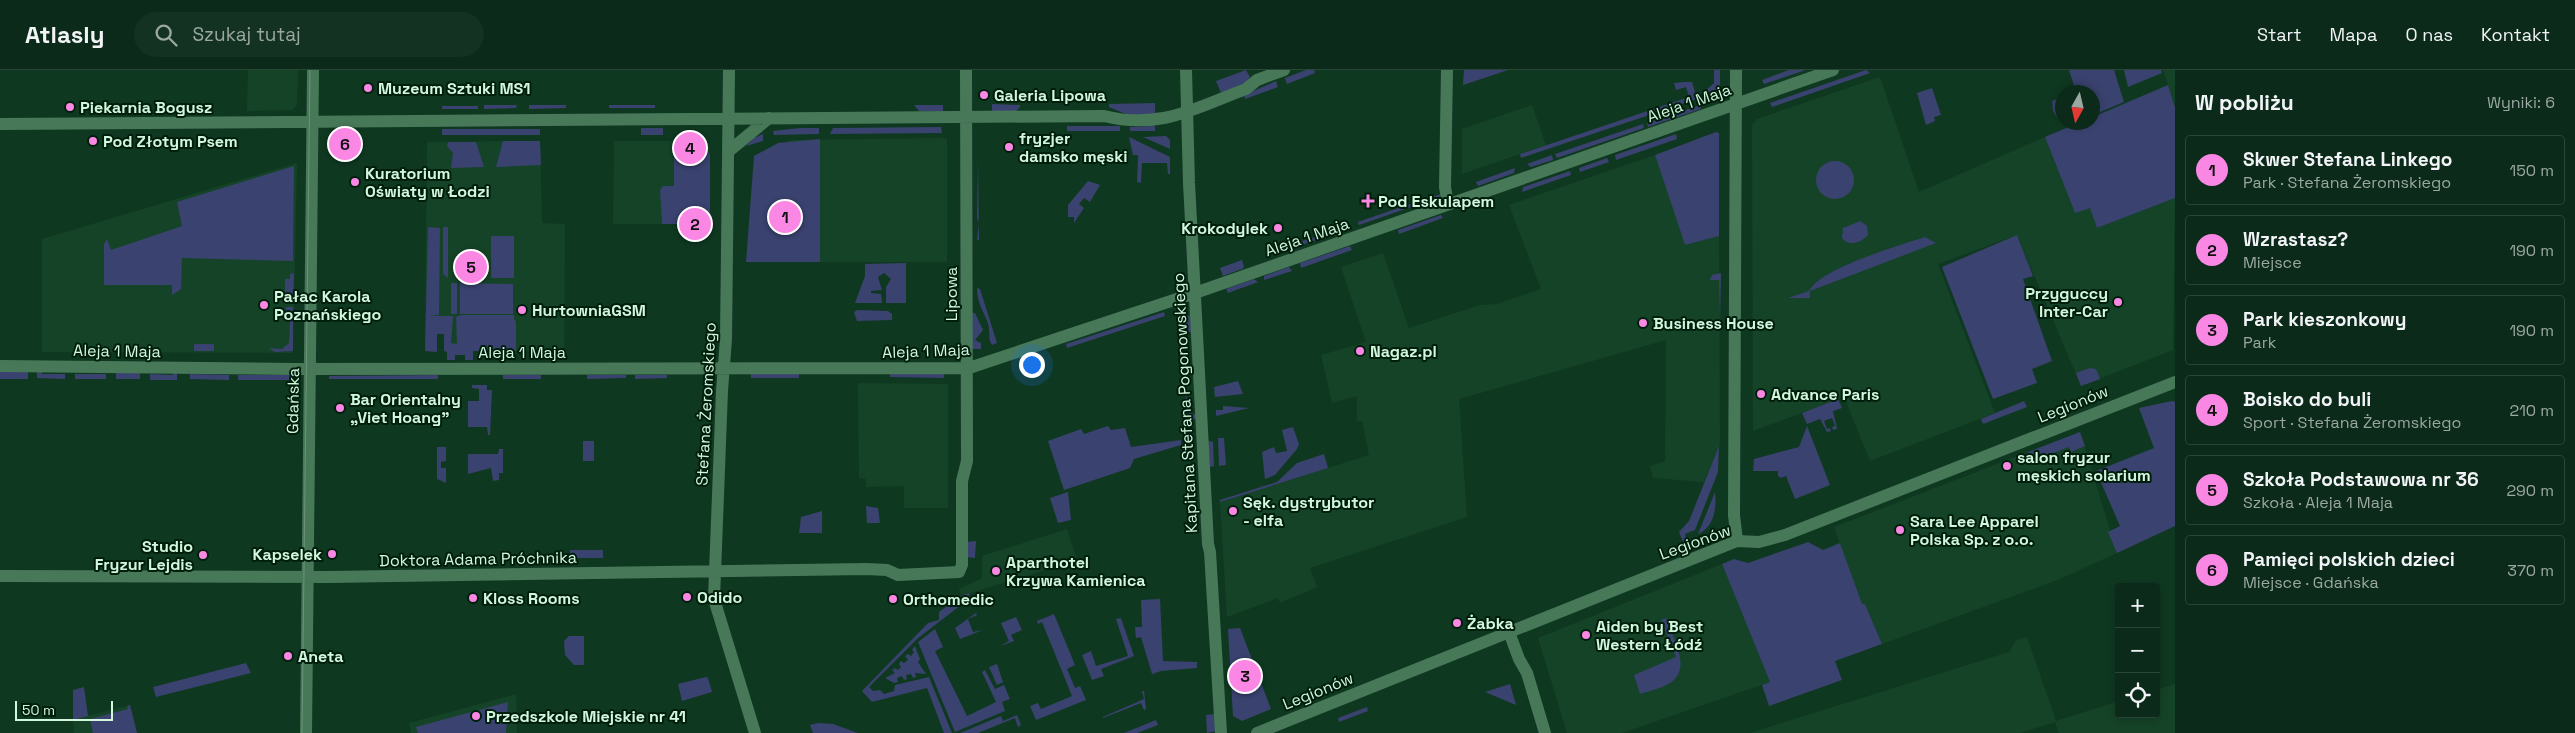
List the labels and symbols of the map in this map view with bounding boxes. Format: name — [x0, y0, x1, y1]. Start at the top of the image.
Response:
place label: Muzeum Sztuki MS1 — [378, 78, 530, 99]
street label: Aleja 1 Maja — [1644, 79, 1734, 127]
marker: Muzeum Sztuki MS1 — [362, 82, 374, 94]
place label: Galeria Lipowa — [994, 85, 1106, 106]
north arrow — [2055, 85, 2100, 130]
marker: Galeria Lipowa — [978, 89, 990, 101]
place label: Piekarnia Bogusz — [80, 97, 212, 118]
marker: Piekarnia Bogusz — [64, 101, 76, 113]
pin: 6 — [329, 125, 361, 163]
place label: fryzjer damsko męski — [1019, 128, 1127, 167]
pin: 4 — [674, 129, 706, 167]
place label: Pod Złotym Psem — [103, 131, 238, 152]
marker: Pod Złotym Psem — [87, 135, 99, 147]
marker: fryzjer damsko męski — [1003, 141, 1015, 153]
place label: Kuratorium Oświaty w Łodzi — [365, 163, 490, 202]
marker: Kuratorium Oświaty w Łodzi — [349, 176, 361, 188]
place label: Pod Eskulapem — [1378, 191, 1494, 212]
marker: Pod Eskulapem — [1362, 195, 1374, 207]
pin: 1 — [769, 198, 801, 236]
pin: 2 — [679, 205, 711, 243]
street label: Aleja 1 Maja — [1262, 213, 1352, 261]
place label: Krokodylek — [1181, 218, 1268, 239]
marker: Krokodylek — [1272, 222, 1284, 234]
pin: 5 — [455, 248, 487, 286]
street label: Lipowa — [941, 267, 962, 321]
street label: Kapitana Stefana Pogonowskiego — [1168, 272, 1202, 534]
place label: Przyguccy Inter-Car — [2025, 283, 2108, 322]
place label: Pałac Karola Poznańskiego — [274, 286, 381, 325]
marker: Przyguccy Inter-Car — [2112, 296, 2124, 308]
marker: Pałac Karola Poznańskiego — [258, 299, 270, 311]
place label: HurtowniaGSM — [532, 300, 646, 321]
marker: HurtowniaGSM — [516, 304, 528, 316]
place label: Business House — [1653, 313, 1774, 334]
marker: Business House — [1637, 317, 1649, 329]
street label: Stefana Żeromskiego — [691, 322, 721, 486]
street label: Aleja 1 Maja — [882, 339, 970, 363]
street label: Aleja 1 Maja — [73, 340, 161, 362]
place label: Nagaz.pl — [1370, 341, 1437, 362]
street label: Aleja 1 Maja — [478, 342, 566, 363]
marker: Nagaz.pl — [1354, 345, 1366, 357]
your location — [1019, 352, 1045, 378]
street label: Gdańska — [282, 368, 304, 434]
street label: Legionów — [2034, 380, 2112, 428]
place label: Advance Paris — [1771, 384, 1879, 405]
marker: Advance Paris — [1755, 388, 1767, 400]
place label: Bar Orientalny „Viet Hoang” — [350, 389, 461, 428]
marker: Bar Orientalny „Viet Hoang” — [334, 402, 346, 414]
place label: salon fryzur męskich solarium — [2017, 447, 2151, 486]
marker: salon fryzur męskich solarium — [2001, 460, 2013, 472]
place label: Sęk. dystrybutor - elfa — [1243, 492, 1374, 531]
marker: Sęk. dystrybutor - elfa — [1227, 505, 1239, 517]
place label: Sara Lee Apparel Polska Sp. z o.o. — [1910, 511, 2039, 550]
street label: Legionów — [1656, 519, 1734, 565]
marker: Sara Lee Apparel Polska Sp. z o.o. — [1894, 524, 1906, 536]
place label: Studio Fryzur Lejdis — [95, 536, 193, 575]
place label: Kapselek — [252, 544, 322, 565]
street label: Doktora Adama Próchnika — [379, 547, 577, 571]
marker: Kapselek — [326, 548, 338, 560]
marker: Studio Fryzur Lejdis — [197, 549, 209, 561]
place label: Aparthotel Krzywa Kamienica — [1006, 552, 1146, 591]
marker: Aparthotel Krzywa Kamienica — [990, 565, 1002, 577]
place label: Odido — [697, 587, 742, 608]
place label: Kloss Rooms — [483, 588, 580, 609]
place label: Orthomedic — [903, 589, 994, 610]
marker: Odido — [681, 591, 693, 603]
marker: Kloss Rooms — [467, 592, 479, 604]
marker: Orthomedic — [887, 593, 899, 605]
place label: Żabka — [1467, 613, 1514, 634]
place label: Aiden by Best Western Łódź — [1596, 616, 1703, 655]
marker: Żabka — [1451, 617, 1463, 629]
marker: Aiden by Best Western Łódź — [1580, 629, 1592, 641]
place label: Aneta — [298, 646, 344, 667]
marker: Aneta — [282, 650, 294, 662]
pin: 3 — [1229, 657, 1261, 695]
street label: Legionów — [1279, 667, 1357, 715]
scale bar — [15, 698, 112, 721]
place label: Przedszkole Miejskie nr 41 — [486, 706, 686, 727]
marker: Przedszkole Miejskie nr 41 — [470, 710, 482, 722]

